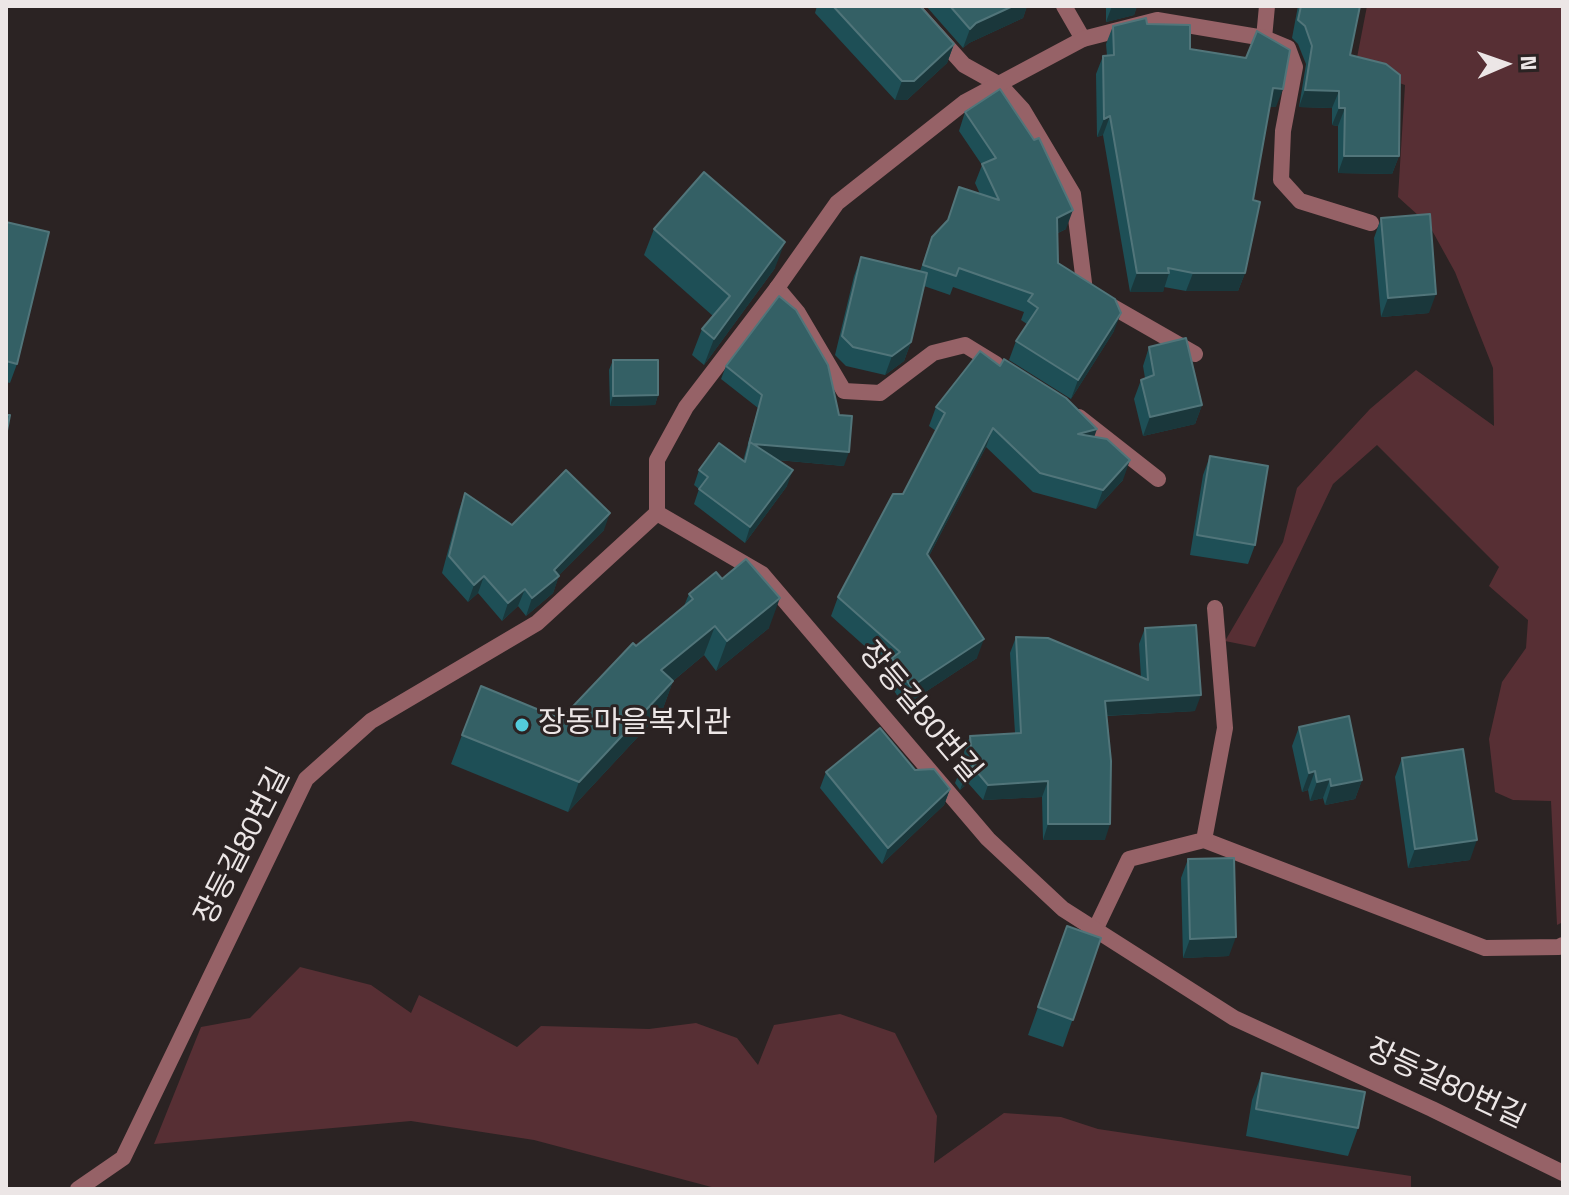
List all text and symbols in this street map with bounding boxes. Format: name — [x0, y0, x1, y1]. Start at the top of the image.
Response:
north arrow — [1465, 24, 1545, 104]
text: N — [1512, 55, 1546, 71]
street label: 장등길80번길 — [850, 636, 988, 790]
place label: 장동마을복지관 — [538, 707, 731, 743]
marker: 장동마을복지관 — [513, 716, 531, 734]
street label: 장등길80번길 — [189, 762, 299, 932]
street label: 장등길80번길 — [1360, 1032, 1530, 1138]

